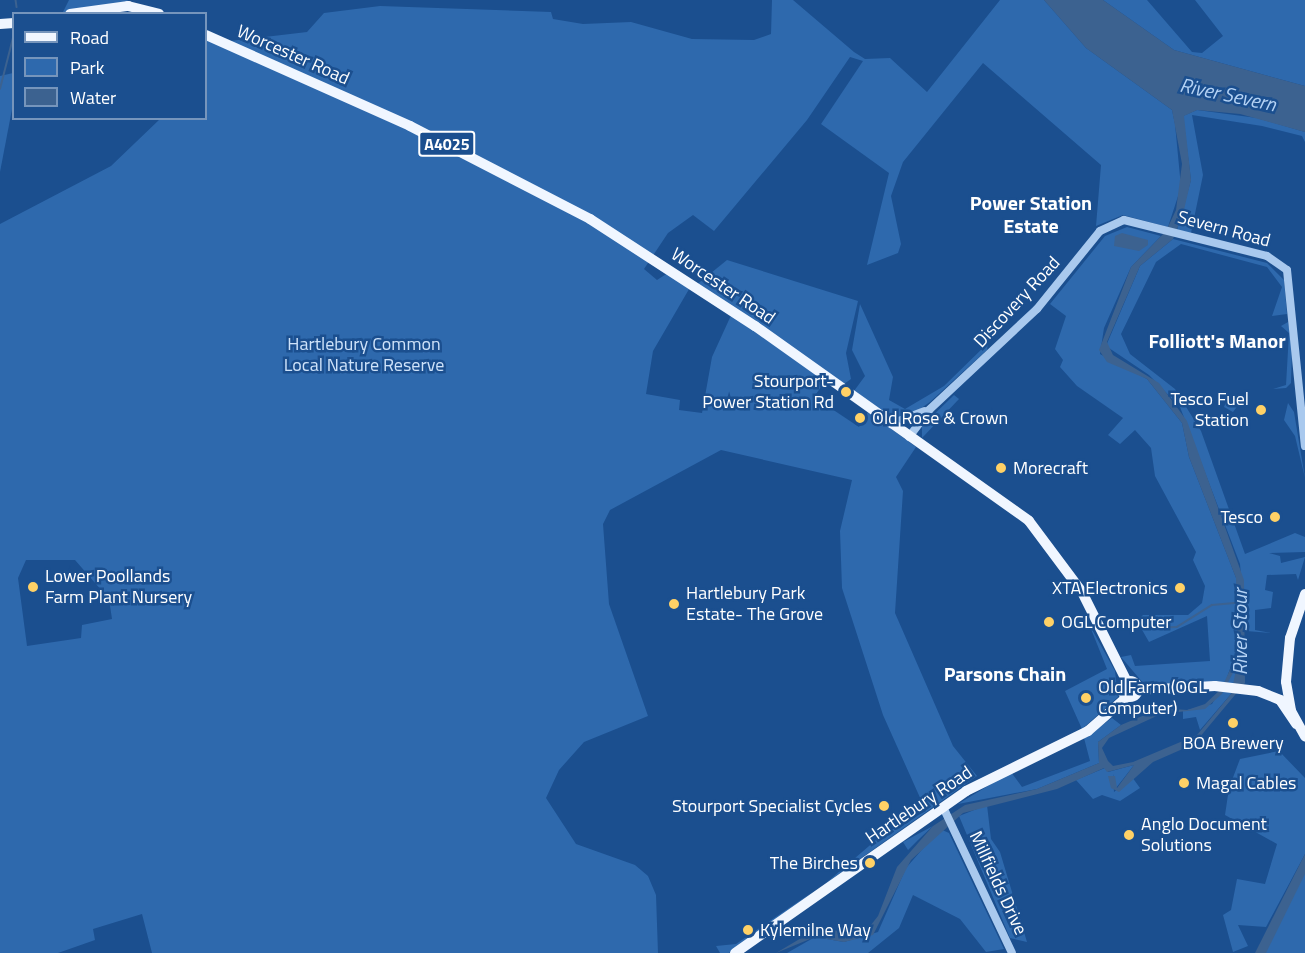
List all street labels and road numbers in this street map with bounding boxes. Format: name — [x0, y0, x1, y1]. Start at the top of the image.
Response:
street label: Worcester Road — [233, 21, 353, 89]
road number: A4025 — [417, 131, 477, 157]
street label: Severn Road — [1175, 206, 1273, 252]
street label: Worcester Road — [667, 243, 779, 329]
street label: Discovery Road — [969, 252, 1065, 352]
street label: Hartlebury Road — [862, 761, 976, 849]
street label: Millfields Drive — [965, 828, 1031, 938]

